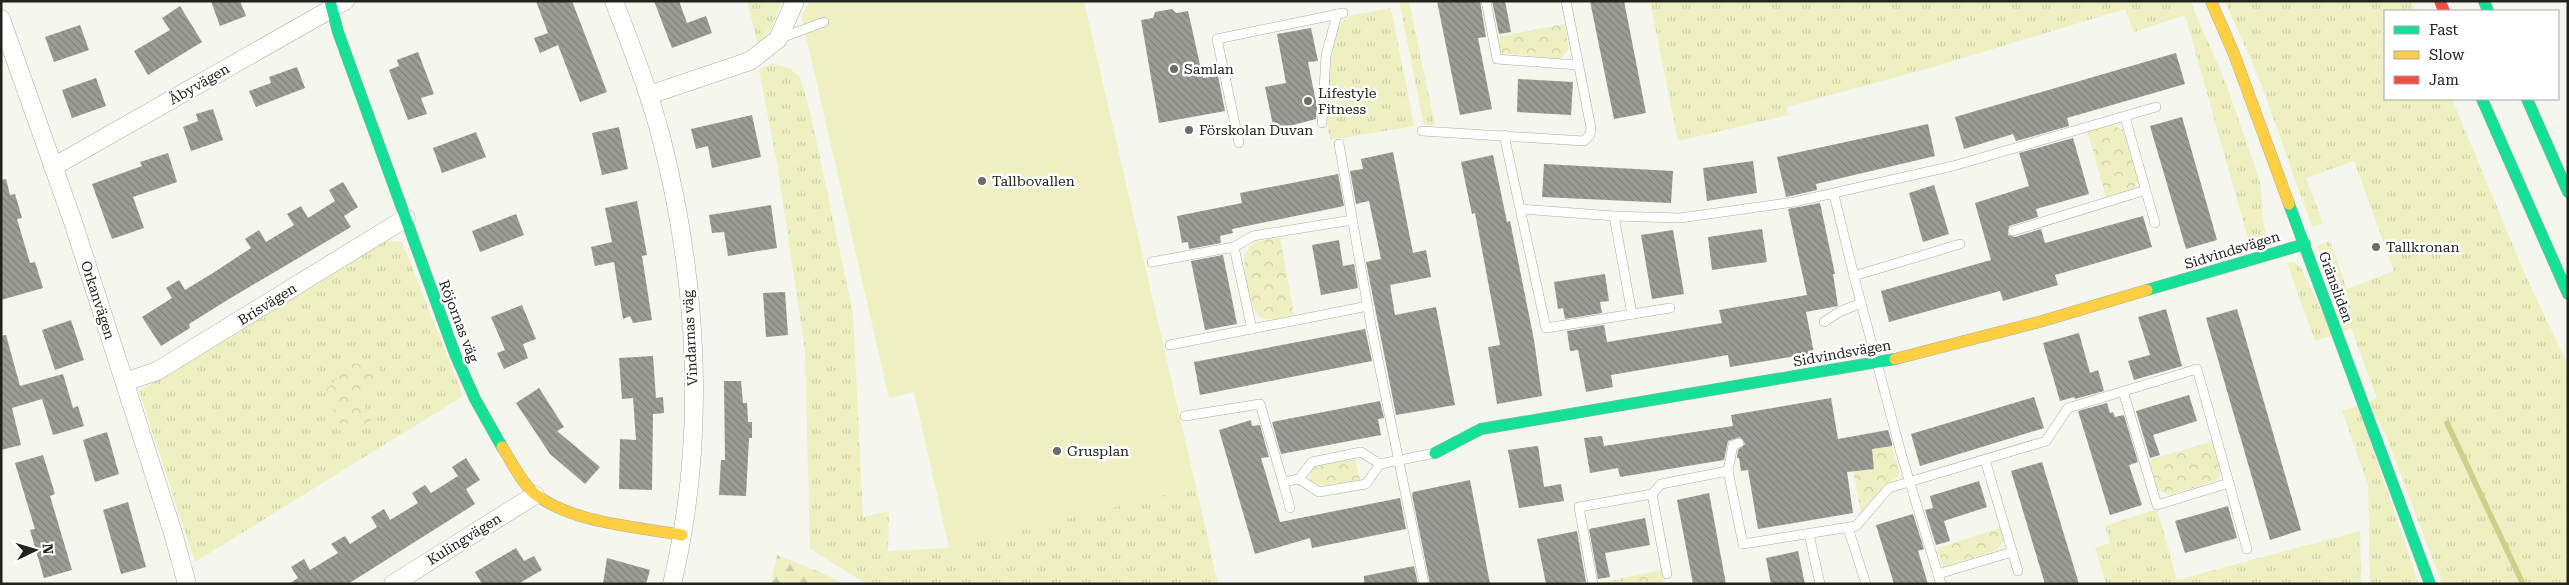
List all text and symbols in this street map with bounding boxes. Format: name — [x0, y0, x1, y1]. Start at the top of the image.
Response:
legend — [2384, 10, 2559, 100]
text: Fast — [2429, 21, 2459, 39]
text: Slow — [2429, 46, 2465, 64]
street label: Åbyvägen — [166, 60, 232, 108]
place label: Samlan — [1184, 61, 1234, 77]
marker: Samlan — [1168, 63, 1180, 75]
text: Jam — [2429, 71, 2459, 89]
place label: Lifestyle Fitness — [1318, 85, 1377, 117]
marker: Lifestyle Fitness — [1302, 95, 1314, 107]
place label: Förskolan Duvan — [1199, 122, 1313, 138]
marker: Förskolan Duvan — [1183, 124, 1195, 136]
place label: Tallbovallen — [992, 173, 1075, 189]
marker: Tallbovallen — [976, 175, 988, 187]
street label: Sidvindsvägen — [2182, 228, 2282, 272]
place label: Tallkronan — [2386, 239, 2459, 255]
marker: Tallkronan — [2370, 241, 2382, 253]
street label: Gränsliden — [2316, 249, 2356, 325]
street label: Orkanvägen — [78, 259, 118, 341]
street label: Röjornas väg — [436, 278, 482, 364]
street label: Brisvägen — [235, 280, 299, 328]
street label: Vindarnas väg — [680, 290, 700, 386]
street label: Sidvindsvägen — [1792, 337, 1892, 369]
place label: Grusplan — [1067, 443, 1129, 459]
marker: Grusplan — [1051, 445, 1063, 457]
street label: Kulingvägen — [424, 510, 504, 568]
north arrow — [10, 525, 60, 575]
text: N — [40, 543, 56, 555]

